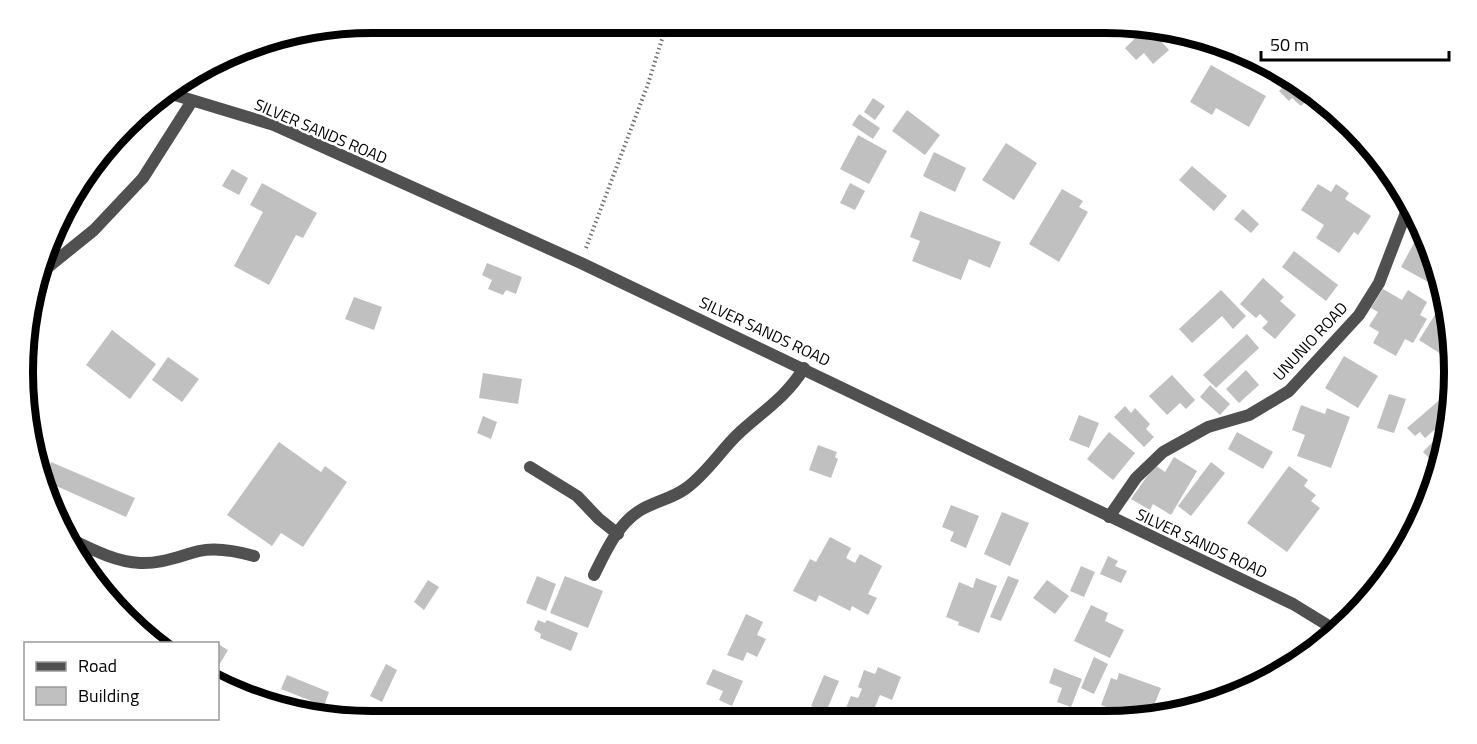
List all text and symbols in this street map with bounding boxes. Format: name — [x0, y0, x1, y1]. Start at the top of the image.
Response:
scale bar — [1261, 24, 1448, 62]
text: 50 m — [1270, 31, 1309, 58]
street label: SILVER SANDS ROAD — [251, 92, 391, 170]
street label: SILVER SANDS ROAD — [695, 290, 835, 372]
street label: UNUNIO ROAD — [1267, 296, 1353, 386]
street label: SILVER SANDS ROAD — [1132, 502, 1272, 584]
legend — [24, 642, 219, 720]
text: Road — [78, 652, 117, 679]
text: Building — [78, 682, 139, 709]

